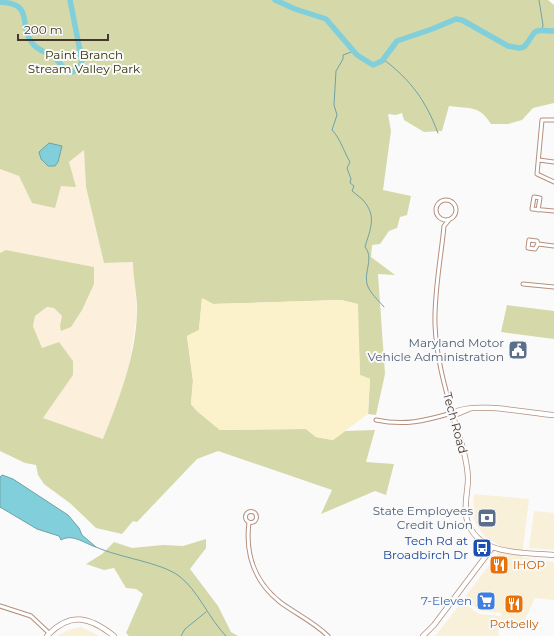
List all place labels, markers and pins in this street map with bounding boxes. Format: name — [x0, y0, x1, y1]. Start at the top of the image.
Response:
place label: Maryland Motor Vehicle Administration — [368, 335, 504, 364]
public building icon: Maryland Motor Vehicle Administration — [507, 339, 529, 361]
place label: State Employees Credit Union — [373, 503, 473, 532]
bank icon: State Employees Credit Union — [476, 507, 498, 529]
place label: Tech Rd at Broadbirch Dr — [383, 533, 468, 562]
bus stop icon: Tech Rd at Broadbirch Dr — [471, 537, 493, 559]
restaurant icon: IHOP — [488, 554, 510, 576]
place label: IHOP — [513, 557, 545, 572]
supermarket icon: 7-Eleven — [475, 590, 497, 612]
place label: 7-Eleven — [421, 593, 472, 608]
restaurant icon: Potbelly — [503, 593, 525, 615]
place label: Potbelly — [489, 616, 539, 631]

